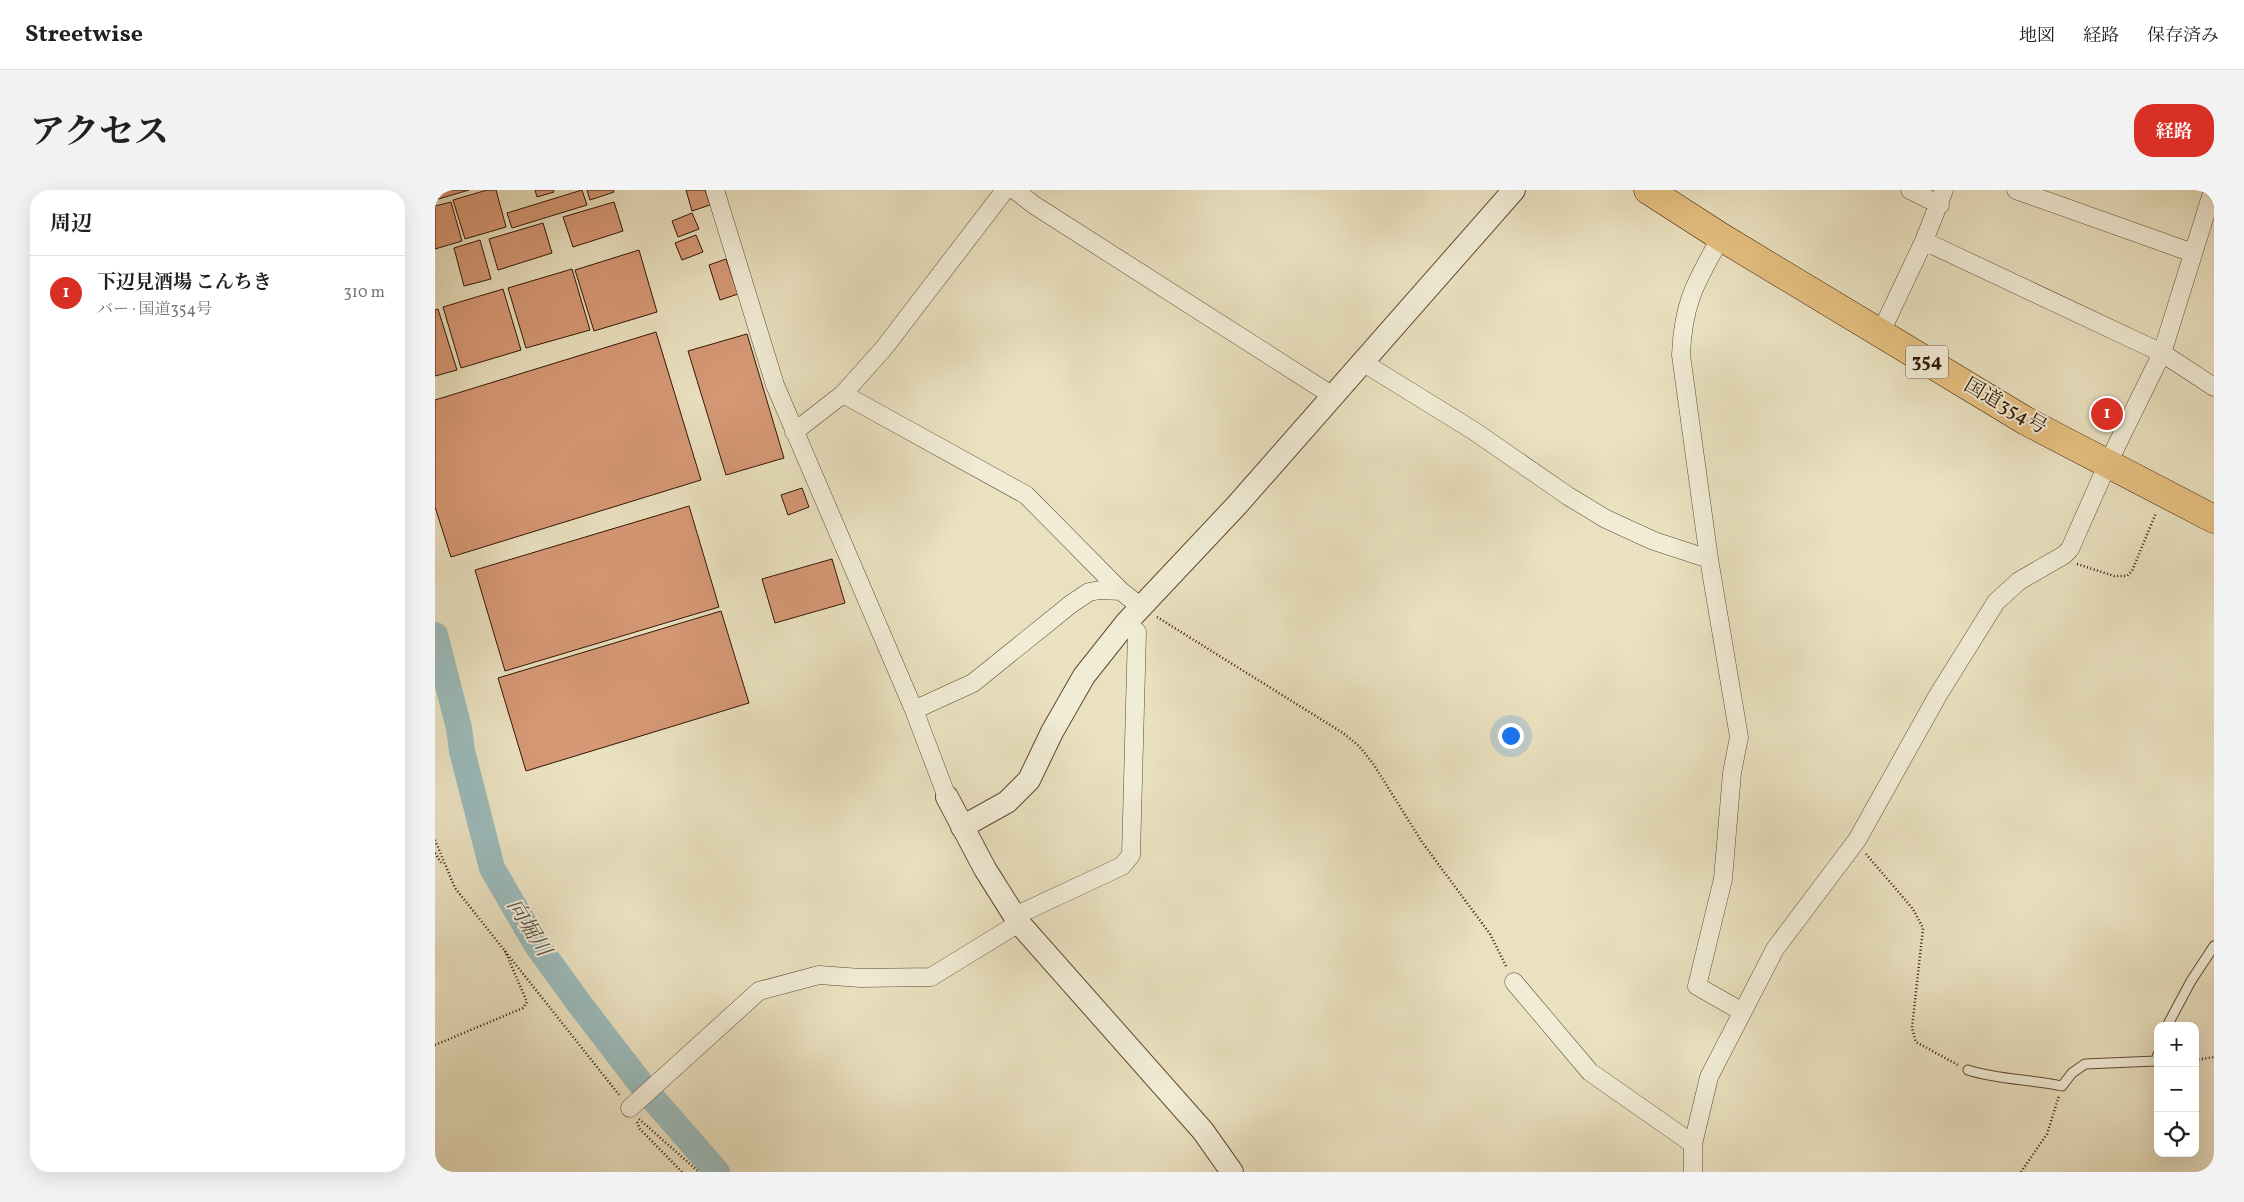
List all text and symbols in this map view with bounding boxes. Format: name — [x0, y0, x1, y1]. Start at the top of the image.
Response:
text: Streetwise — [25, 18, 143, 52]
text: 地図 — [2019, 24, 2055, 49]
text: 経路 — [2083, 24, 2119, 49]
text: 保存済み — [2147, 24, 2219, 49]
button: 経路 — [2134, 104, 2214, 157]
text: アクセス — [30, 110, 169, 158]
text: 周辺 — [50, 210, 92, 239]
text: 下辺見酒場 こんちき — [97, 270, 272, 296]
text: 1 — [63, 282, 69, 304]
text: 310 m — [344, 282, 385, 304]
text: バー · 国道354号 — [97, 299, 212, 321]
road number: 354 — [1906, 346, 1948, 378]
street label: 国道354号 — [1958, 372, 2052, 442]
pin: 1 — [2091, 395, 2123, 433]
your location — [1498, 723, 1524, 749]
water label: 向堀川 — [499, 894, 558, 964]
map controls — [2154, 1022, 2199, 1157]
button: + — [2154, 1022, 2199, 1067]
button: − — [2154, 1067, 2199, 1112]
button: locate — [2154, 1112, 2199, 1157]

